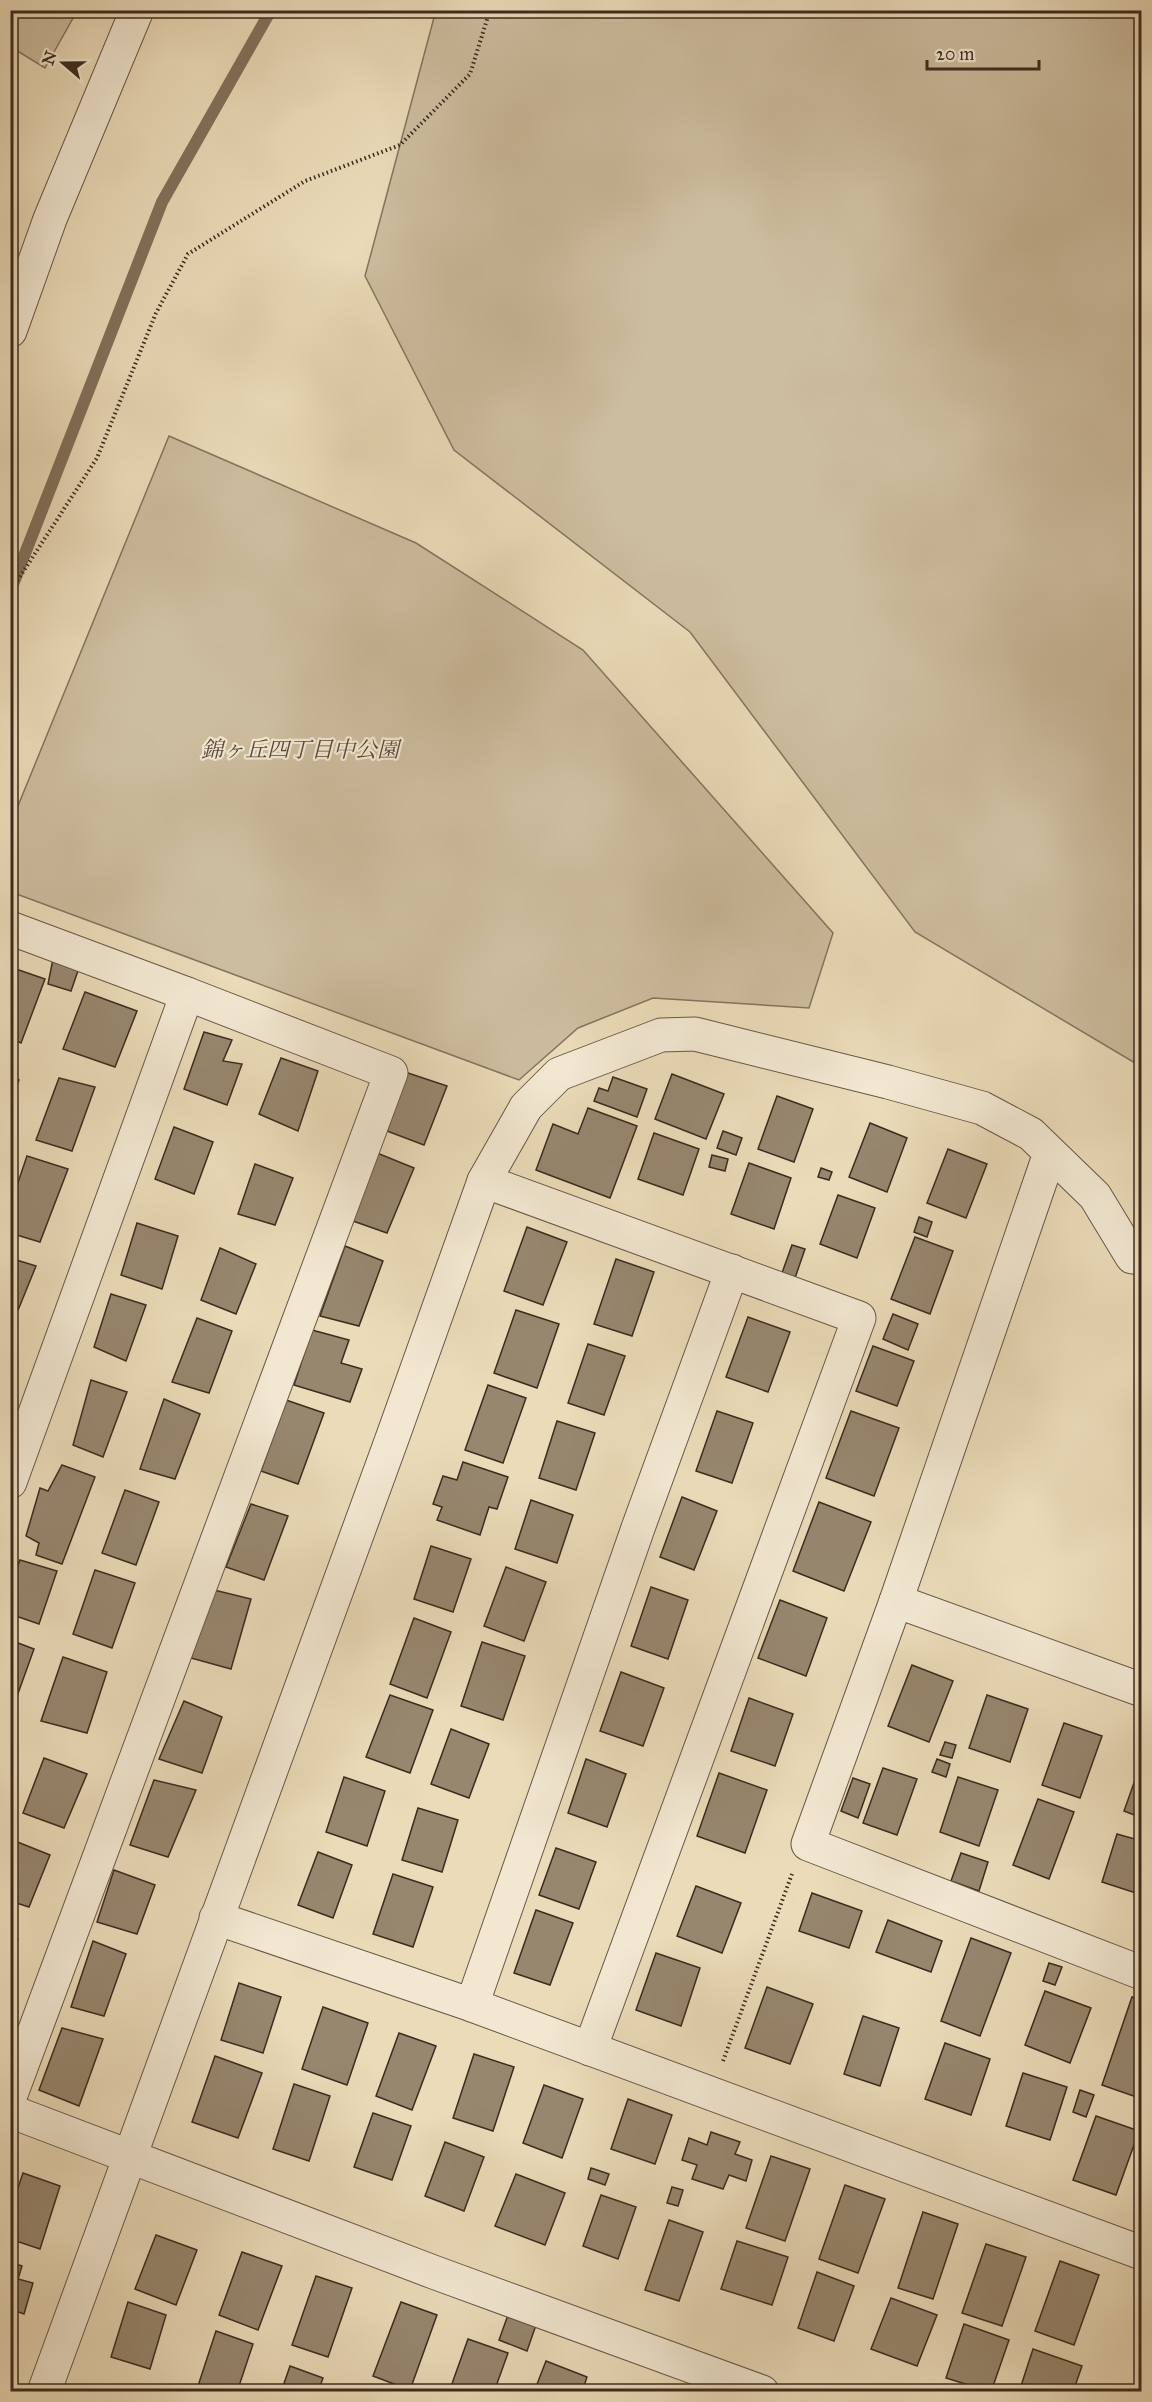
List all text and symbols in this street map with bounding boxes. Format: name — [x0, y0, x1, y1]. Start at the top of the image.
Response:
north arrow — [33, 33, 93, 93]
scale bar — [927, 33, 1040, 71]
text: 20 m — [936, 43, 974, 65]
text: N — [38, 48, 61, 68]
park label: 錦ヶ丘四丁目中公園 — [201, 736, 402, 763]

